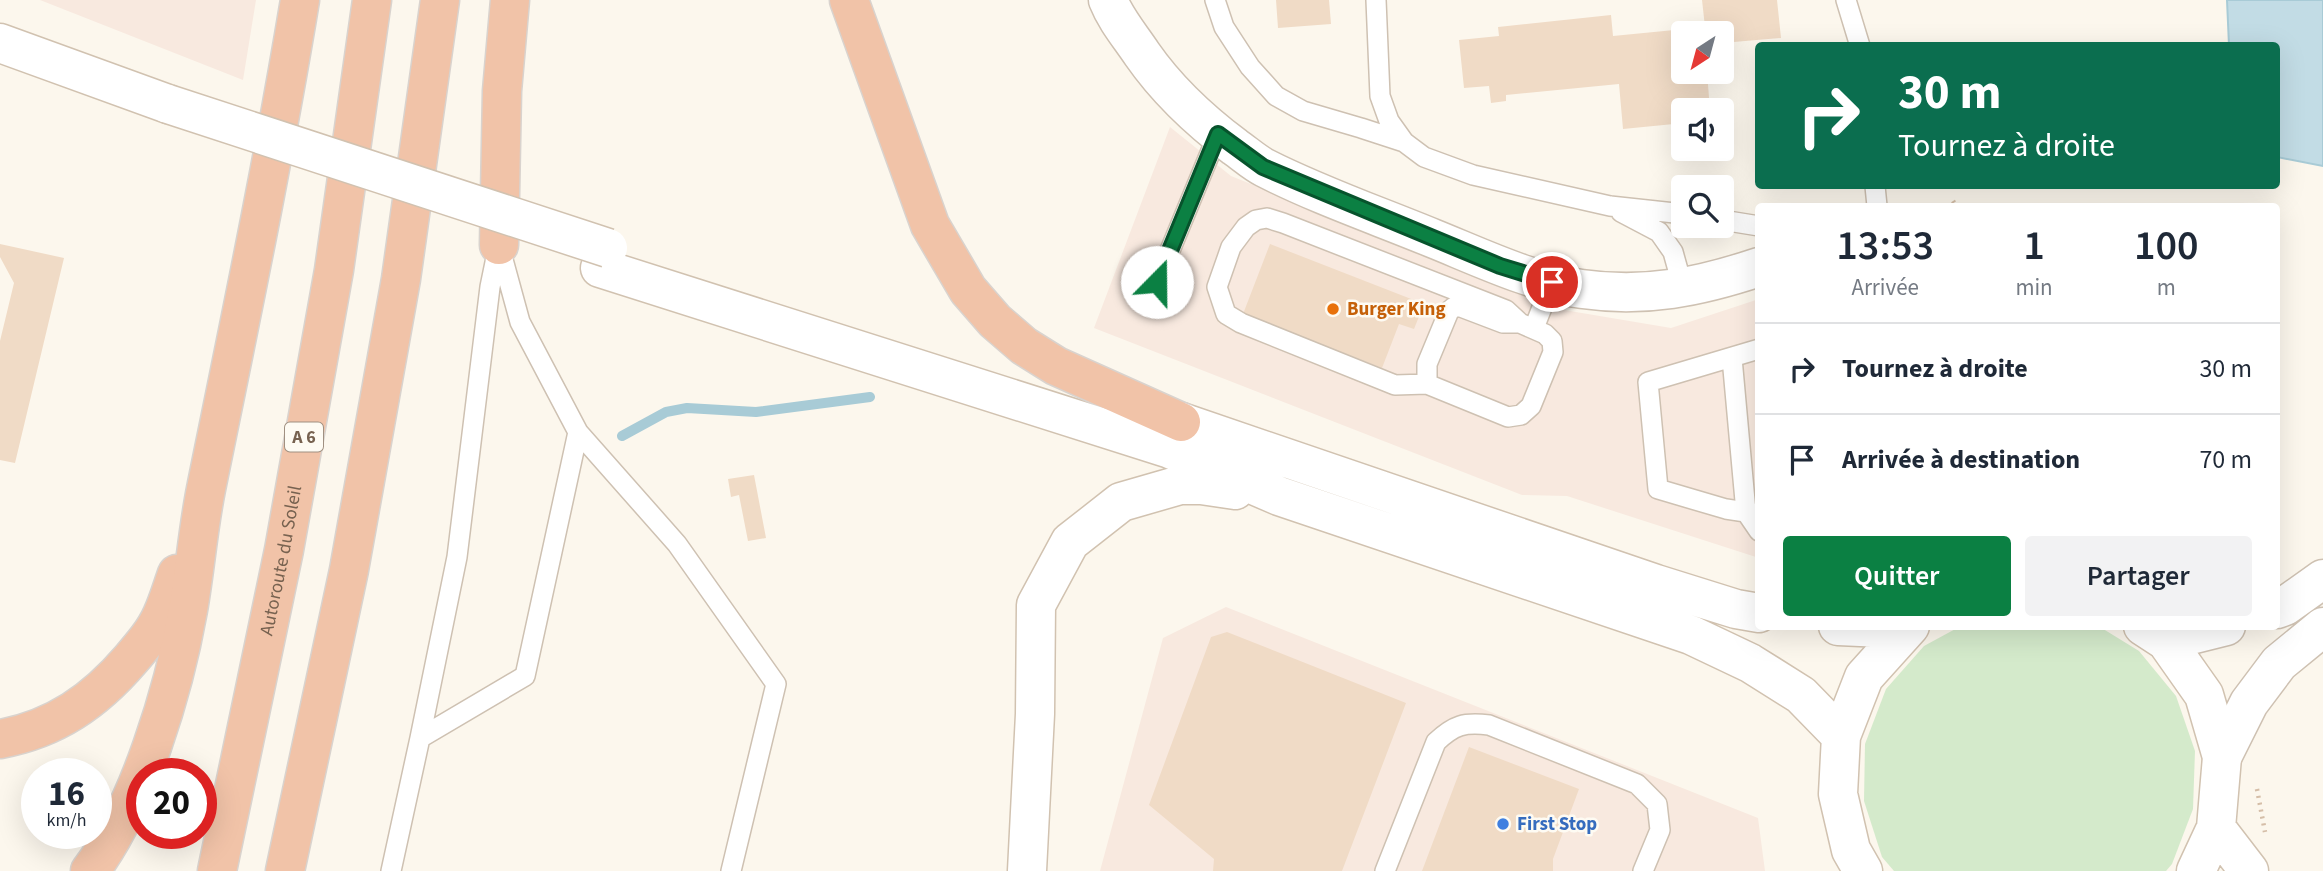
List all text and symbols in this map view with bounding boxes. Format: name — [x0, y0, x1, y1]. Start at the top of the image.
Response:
north arrow — [1671, 21, 1734, 84]
map controls — [1671, 21, 1734, 238]
text: 30 m — [1898, 58, 2002, 128]
icon: right — [1783, 70, 1874, 161]
button: sound — [1671, 98, 1734, 161]
text: Tournez à droite — [1898, 123, 2115, 169]
button: search — [1671, 175, 1734, 238]
text: 13:53 — [1836, 216, 1934, 276]
text: 1 — [2023, 216, 2045, 276]
text: 100 — [2134, 216, 2199, 276]
position arrow — [1120, 245, 1194, 319]
pin — [1522, 252, 1582, 312]
icon: arrive — [1533, 263, 1571, 301]
text: Arrivée — [1851, 271, 1919, 304]
text: min — [2015, 271, 2053, 304]
text: m — [2157, 271, 2176, 304]
place label: Burger King — [1347, 296, 1446, 323]
marker: Burger King — [1325, 301, 1341, 317]
icon: right — [1783, 350, 1821, 388]
text: Tournez à droite — [1842, 350, 2028, 387]
text: 30 m — [2199, 350, 2252, 387]
road number: A 6 — [285, 422, 323, 452]
icon: arrive — [1783, 441, 1821, 479]
text: Arrivée à destination — [1842, 441, 2080, 478]
text: 70 m — [2199, 441, 2252, 478]
street label: Autoroute du Soleil — [253, 483, 309, 638]
button: Quitter — [1783, 536, 2011, 616]
button: Partager — [2025, 536, 2252, 616]
speed limit sign: 20 — [126, 758, 217, 849]
text: 16 — [48, 769, 85, 819]
text: km/h — [47, 808, 86, 833]
place label: First Stop — [1517, 811, 1597, 838]
marker: First Stop — [1495, 816, 1511, 832]

